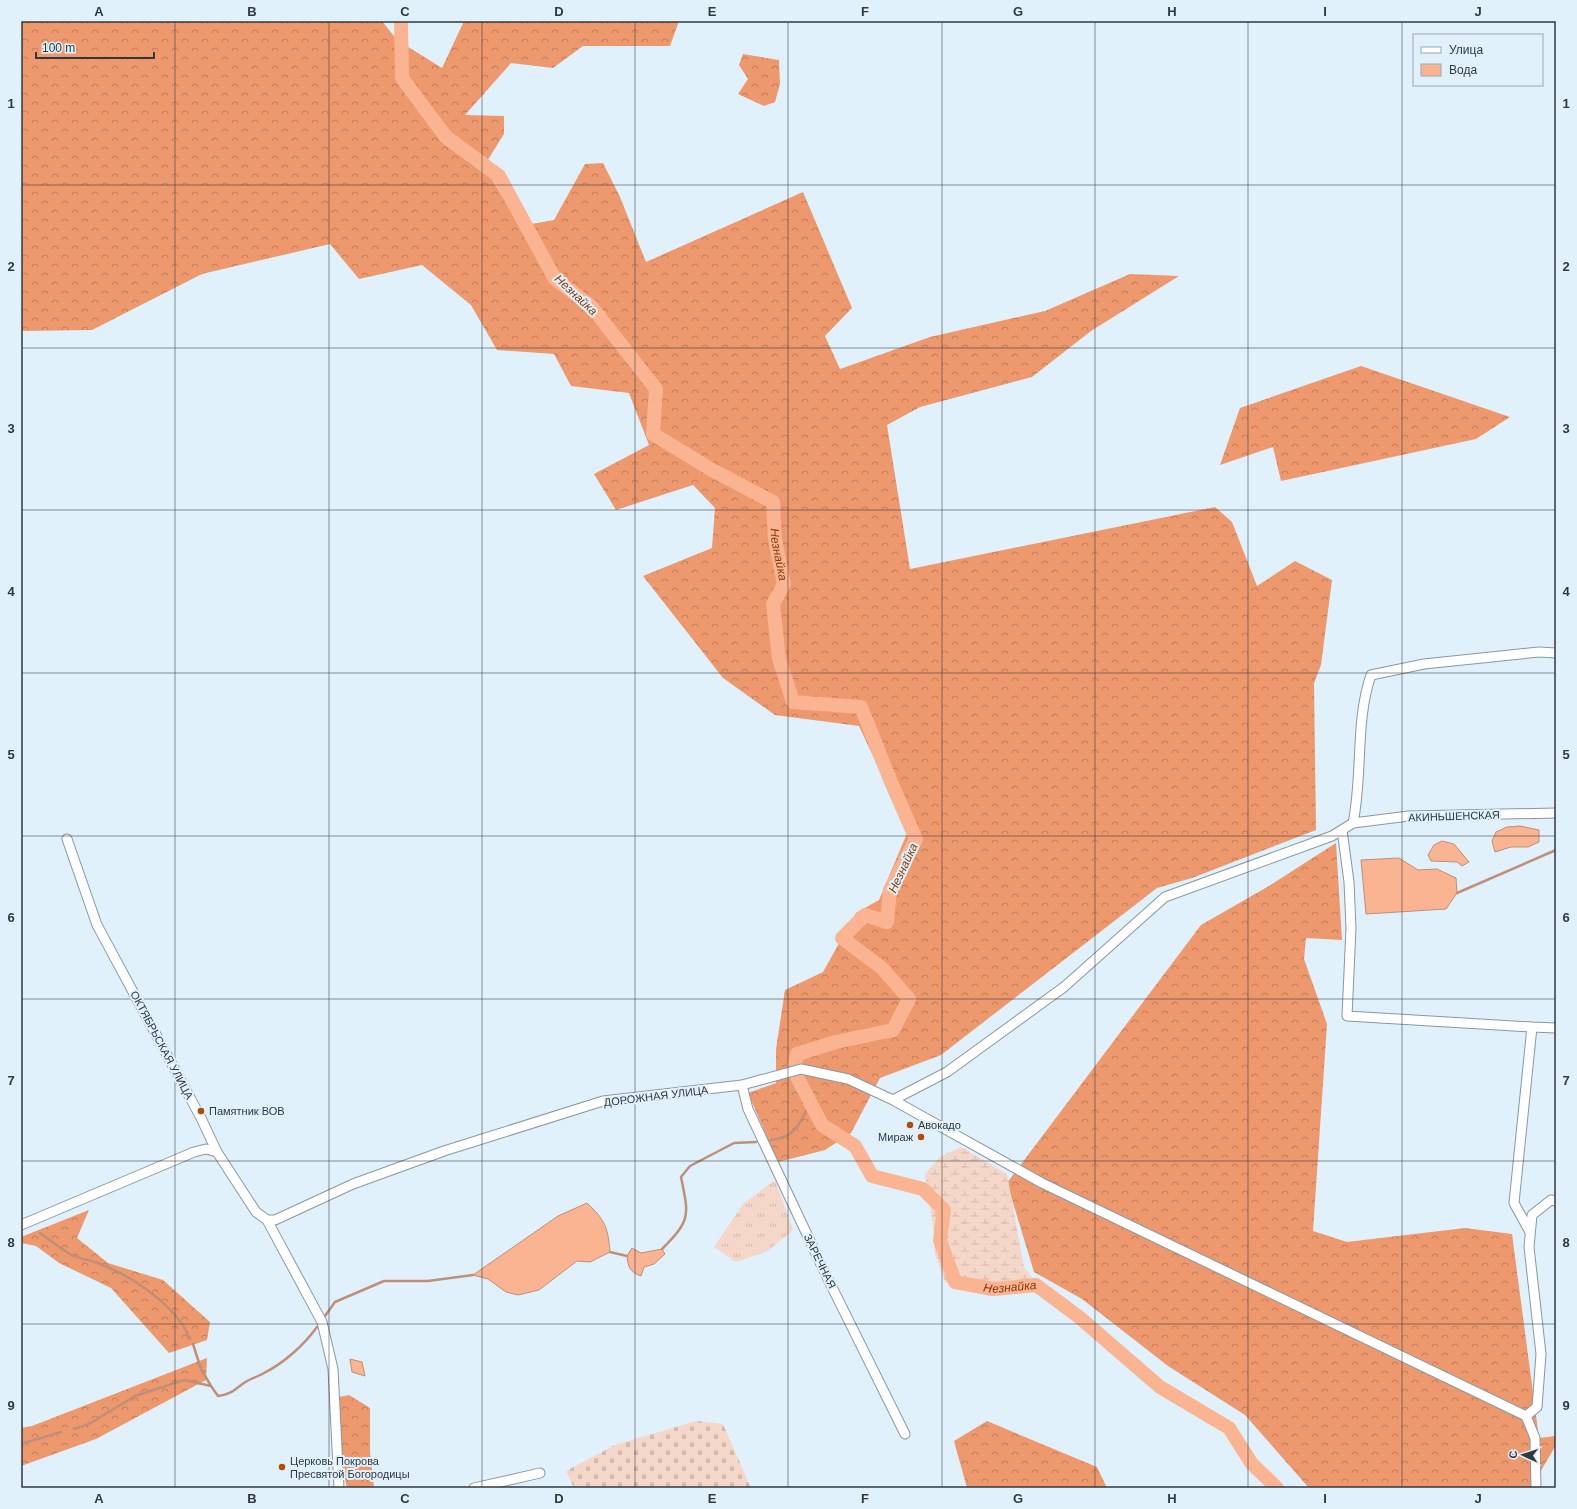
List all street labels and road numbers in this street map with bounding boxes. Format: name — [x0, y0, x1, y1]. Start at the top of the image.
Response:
street label: АКИНЬШЕНСКАЯ — [1408, 808, 1500, 824]
street label: ОКТЯБРЬСКАЯ УЛИЦА — [128, 989, 196, 1102]
street label: ДОРОЖНАЯ УЛИЦА — [603, 1084, 710, 1108]
street label: ЗАРЕЧНАЯ — [802, 1232, 838, 1290]

